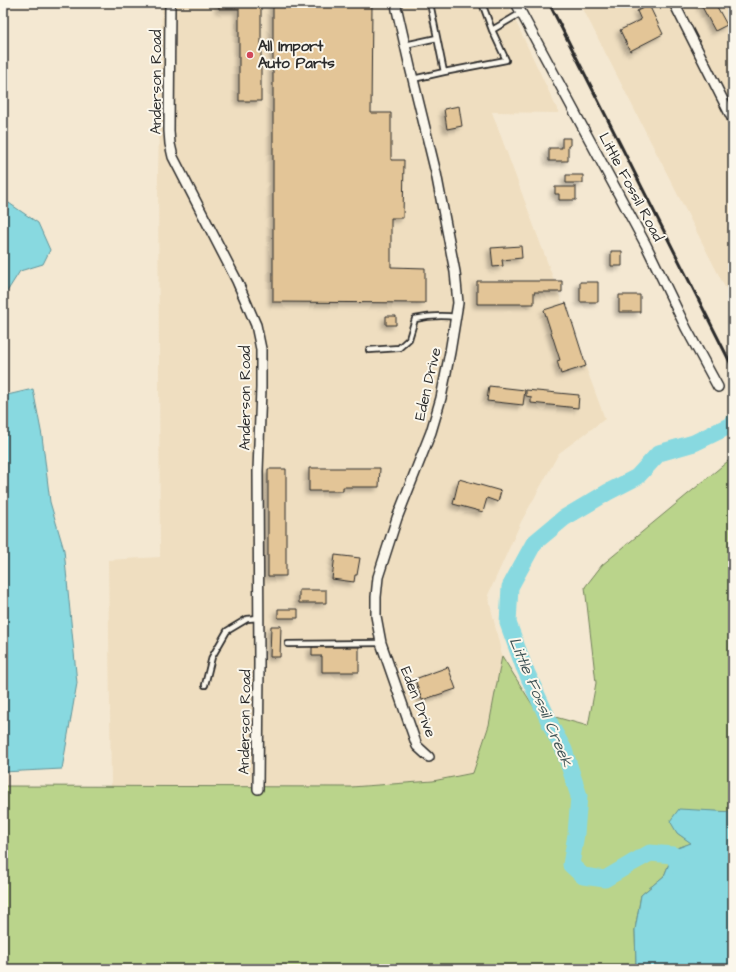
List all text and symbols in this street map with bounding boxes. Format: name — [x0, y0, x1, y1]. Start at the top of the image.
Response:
street label: Anderson Road — [146, 29, 167, 135]
place label: All Import Auto Parts — [258, 36, 335, 74]
marker: All Import Auto Parts — [245, 50, 255, 60]
street label: Little Fossil Road — [594, 129, 669, 245]
street label: Anderson Road — [235, 345, 256, 451]
street label: Eden Drive — [409, 345, 447, 423]
water label: Little Fossil Creek — [504, 634, 579, 771]
street label: Eden Drive — [395, 664, 441, 740]
street label: Anderson Road — [234, 669, 256, 775]

